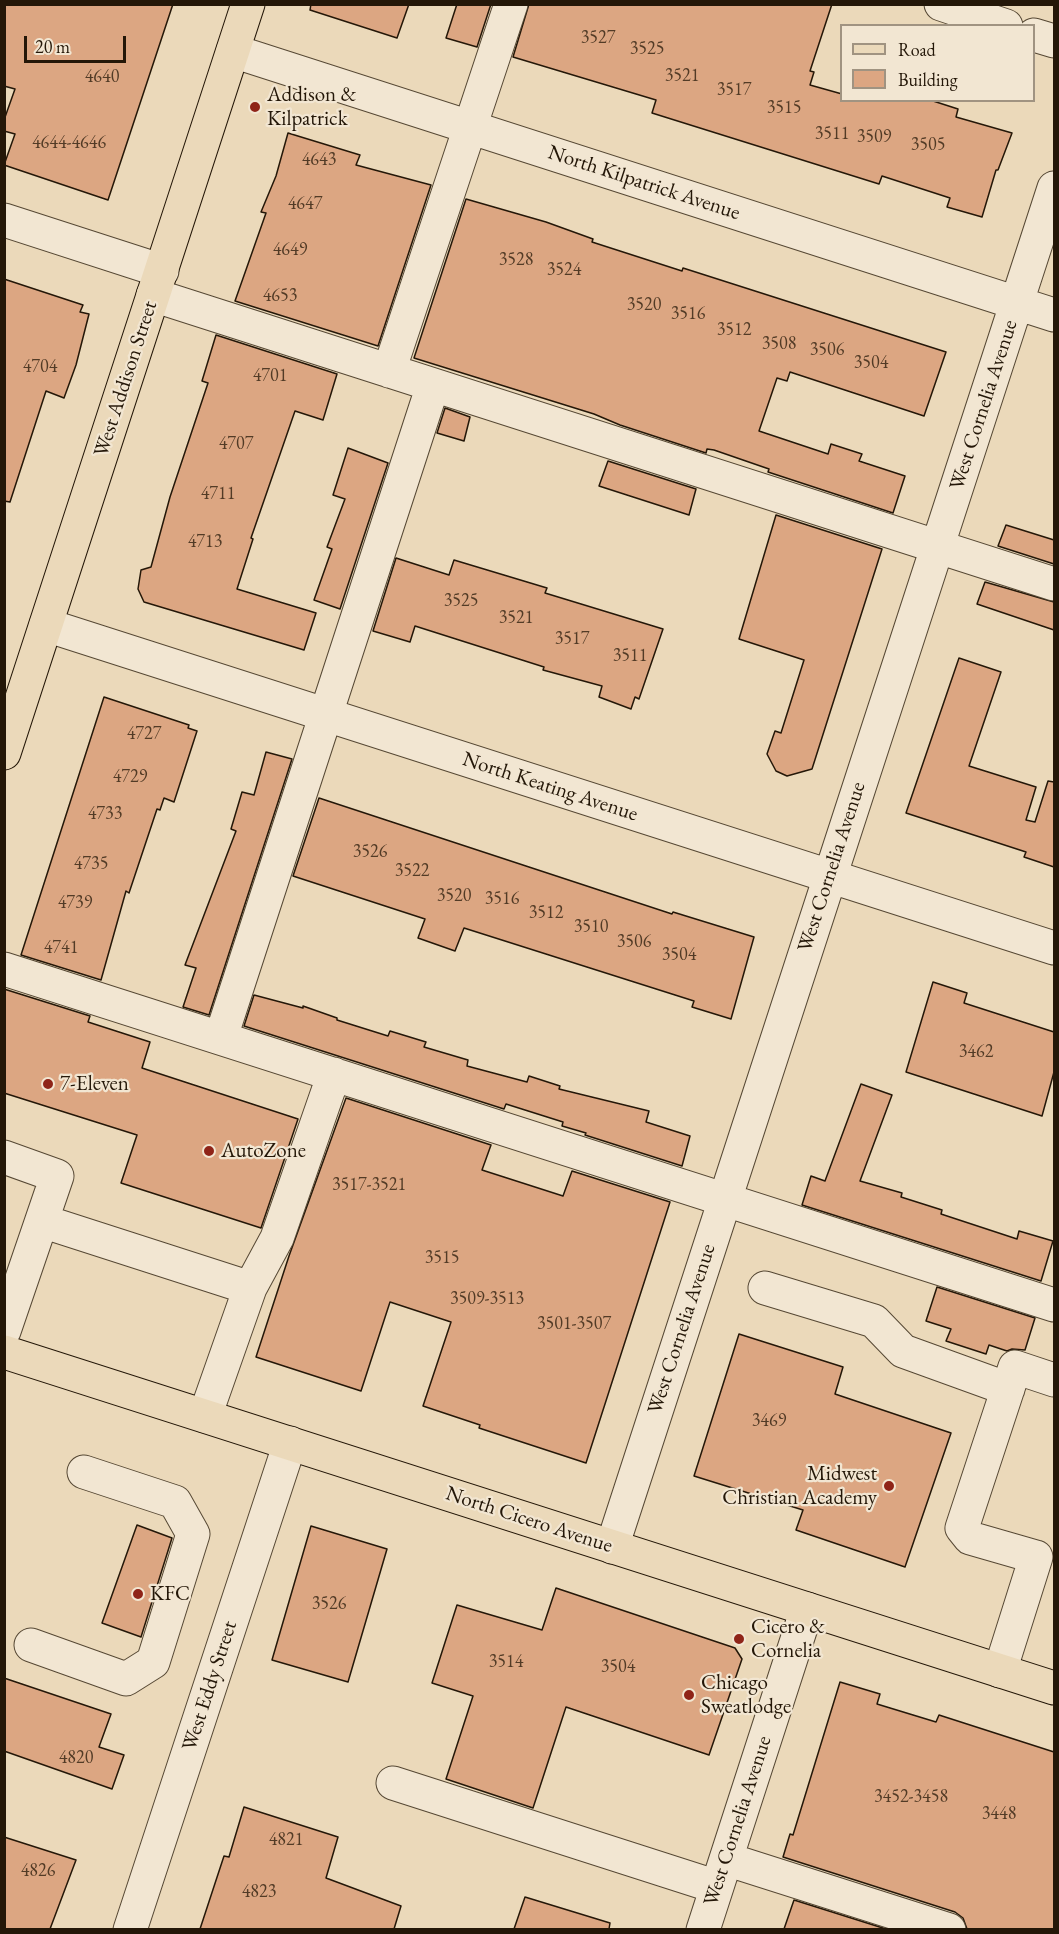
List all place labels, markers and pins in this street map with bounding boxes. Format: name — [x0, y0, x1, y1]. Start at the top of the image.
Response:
place label: Addison & Kilpatrick — [267, 82, 356, 132]
marker: Addison & Kilpatrick — [248, 100, 262, 114]
place label: 7-Eleven — [60, 1071, 129, 1097]
marker: 7-Eleven — [41, 1077, 55, 1091]
place label: AutoZone — [221, 1138, 306, 1164]
marker: AutoZone — [202, 1144, 216, 1158]
place label: Midwest Christian Academy — [722, 1461, 877, 1511]
marker: Midwest Christian Academy — [882, 1479, 896, 1493]
place label: KFC — [150, 1581, 190, 1607]
marker: KFC — [131, 1587, 145, 1601]
place label: Cicero & Cornelia — [751, 1614, 825, 1664]
marker: Cicero & Cornelia — [732, 1632, 746, 1646]
place label: Chicago Sweatlodge — [701, 1670, 791, 1720]
marker: Chicago Sweatlodge — [682, 1688, 696, 1702]

